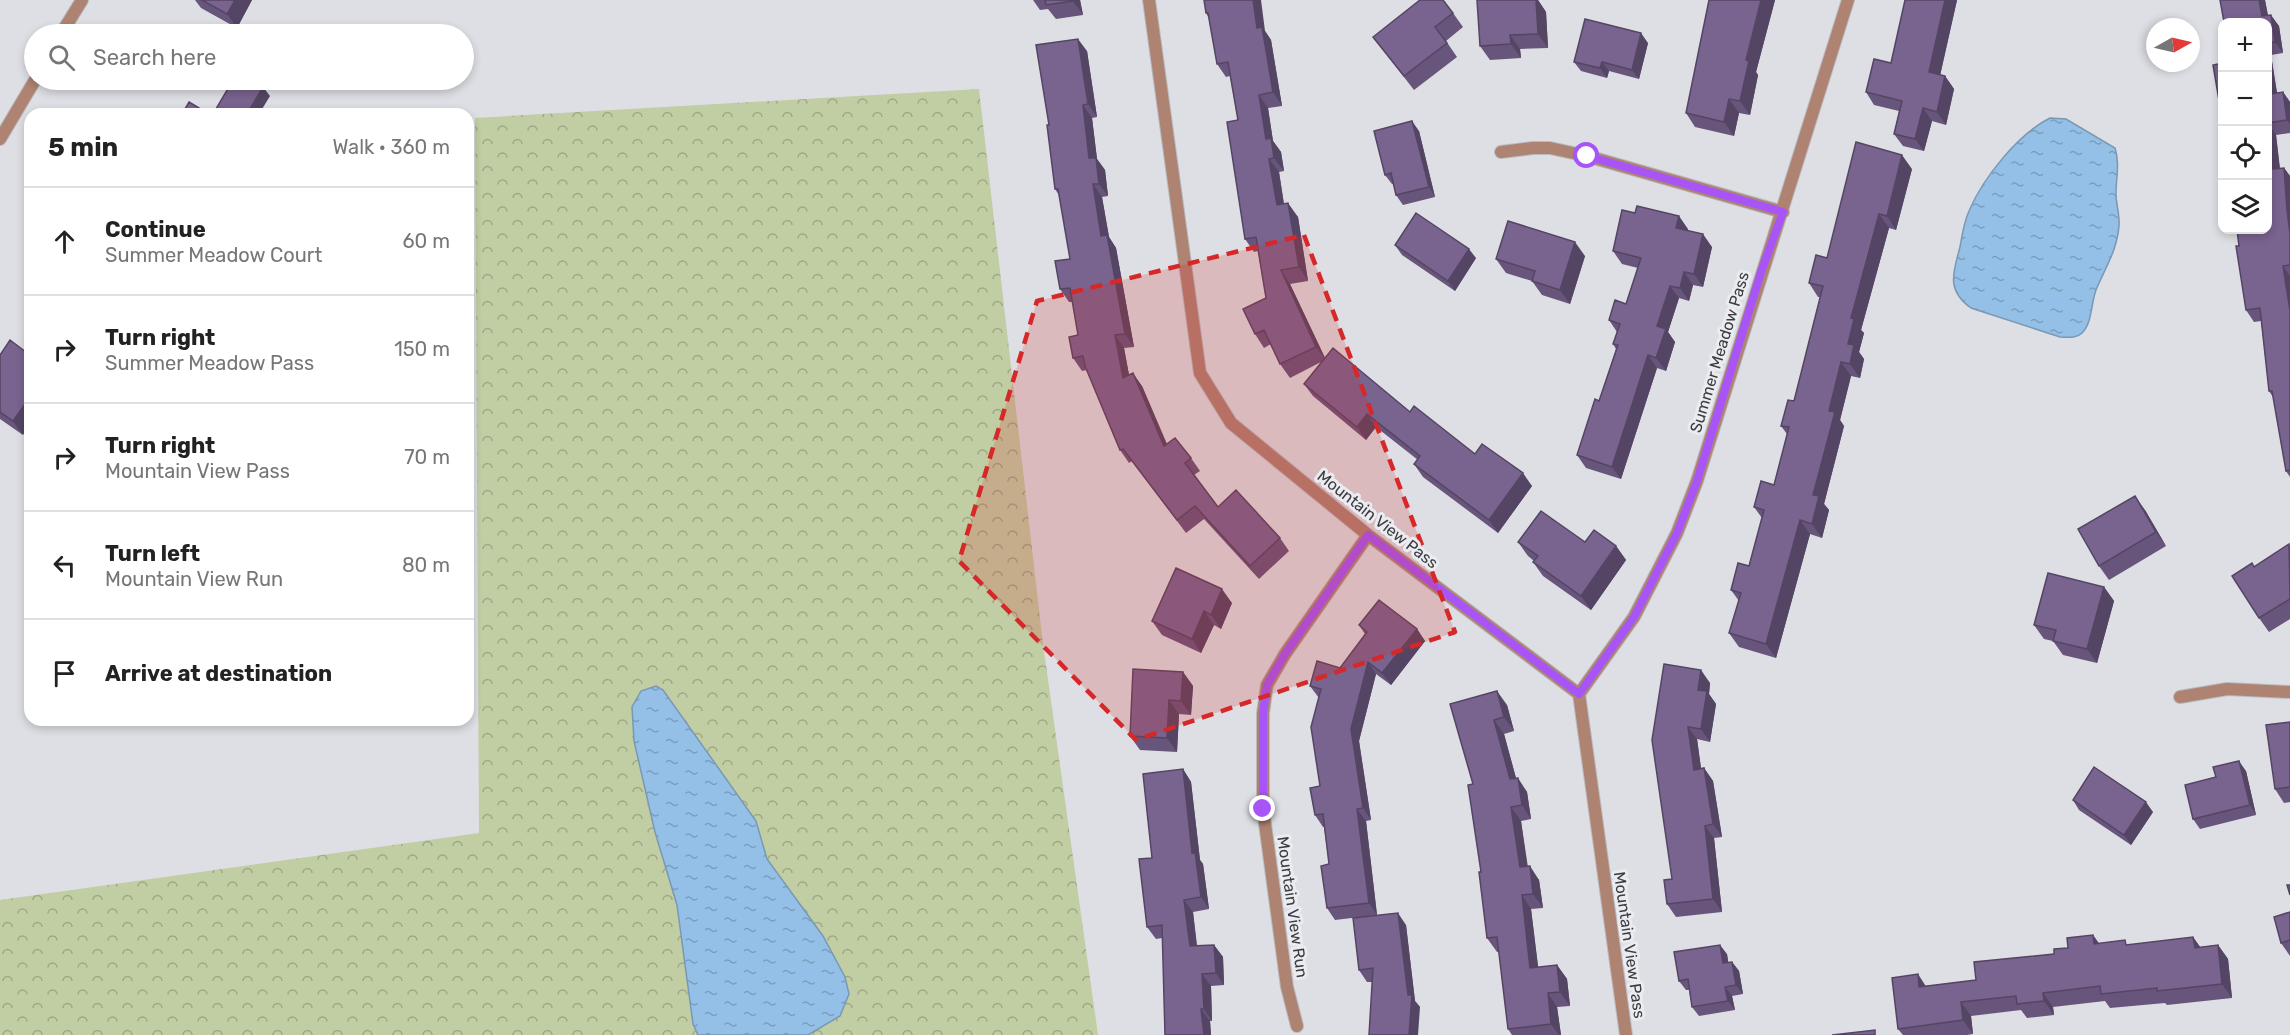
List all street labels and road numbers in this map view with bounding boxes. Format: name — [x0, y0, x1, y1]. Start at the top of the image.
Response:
street label: Summer Meadow Pass — [1686, 269, 1753, 435]
street label: Mountain View Pass — [1314, 466, 1442, 572]
street label: Mountain View Run — [1273, 835, 1312, 979]
street label: Mountain View Pass — [1610, 870, 1649, 1020]

